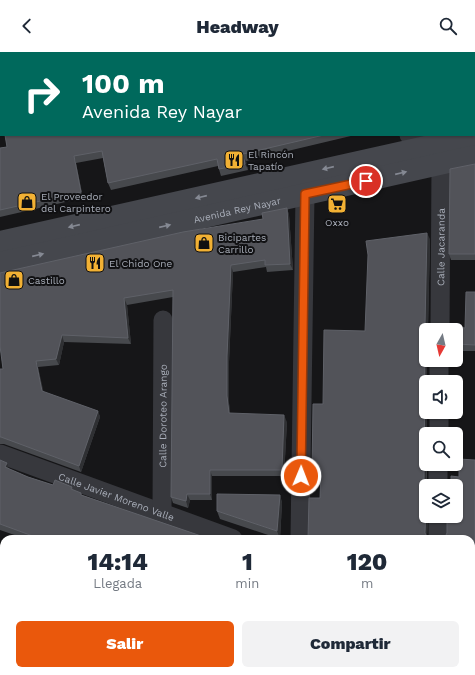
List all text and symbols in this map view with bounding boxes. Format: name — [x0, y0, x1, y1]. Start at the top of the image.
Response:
icon: back — [16, 15, 38, 37]
icon: search — [437, 15, 459, 37]
text: Headway — [196, 16, 279, 37]
text: 100 m — [82, 67, 165, 100]
icon: right — [16, 68, 68, 120]
text: Avenida Rey Nayar — [82, 101, 242, 122]
restaurant icon: El Rincón Tapatío — [223, 149, 245, 171]
place label: El Rincón Tapatío — [248, 149, 294, 172]
pin — [349, 164, 383, 198]
one-way arrow — [321, 166, 334, 172]
one-way arrow — [395, 169, 407, 175]
icon: arrive — [355, 170, 377, 192]
shop icon: El Proveedor del Carpintero — [16, 191, 38, 213]
place label: El Proveedor del Carpintero — [41, 191, 111, 214]
supermarket icon: Oxxo — [326, 193, 348, 215]
one-way arrow — [195, 194, 207, 200]
street label: Avenida Rey Nayar — [193, 195, 282, 225]
street label: Calle Jacaranda — [435, 208, 447, 286]
place label: Oxxo — [325, 217, 349, 228]
one-way arrow — [159, 222, 171, 228]
one-way arrow — [68, 223, 80, 229]
shop icon: Bicipartes Carrillo — [193, 232, 215, 254]
place label: Bicipartes Carrillo — [218, 232, 266, 255]
one-way arrow — [32, 251, 44, 257]
restaurant icon: El Chido One — [84, 252, 106, 274]
place label: El Chido One — [109, 258, 173, 269]
shop icon: Castillo — [3, 269, 25, 291]
place label: Castillo — [28, 275, 65, 286]
north arrow — [419, 323, 463, 367]
map controls — [419, 323, 463, 523]
street label: Calle Doroteo Arango — [157, 364, 169, 468]
button: sound — [419, 375, 463, 419]
button: search — [419, 427, 463, 471]
position arrow — [280, 455, 322, 497]
street label: Calle Javier Moreno Valle — [57, 471, 176, 523]
button: layers — [419, 479, 463, 523]
text: 14:14 — [87, 548, 148, 576]
text: 1 — [242, 548, 253, 576]
text: 120 — [347, 548, 387, 576]
text: Llegada — [93, 576, 142, 591]
text: min — [235, 576, 259, 591]
text: m — [361, 576, 373, 591]
button: Salir — [16, 621, 234, 667]
button: Compartir — [242, 621, 459, 667]

